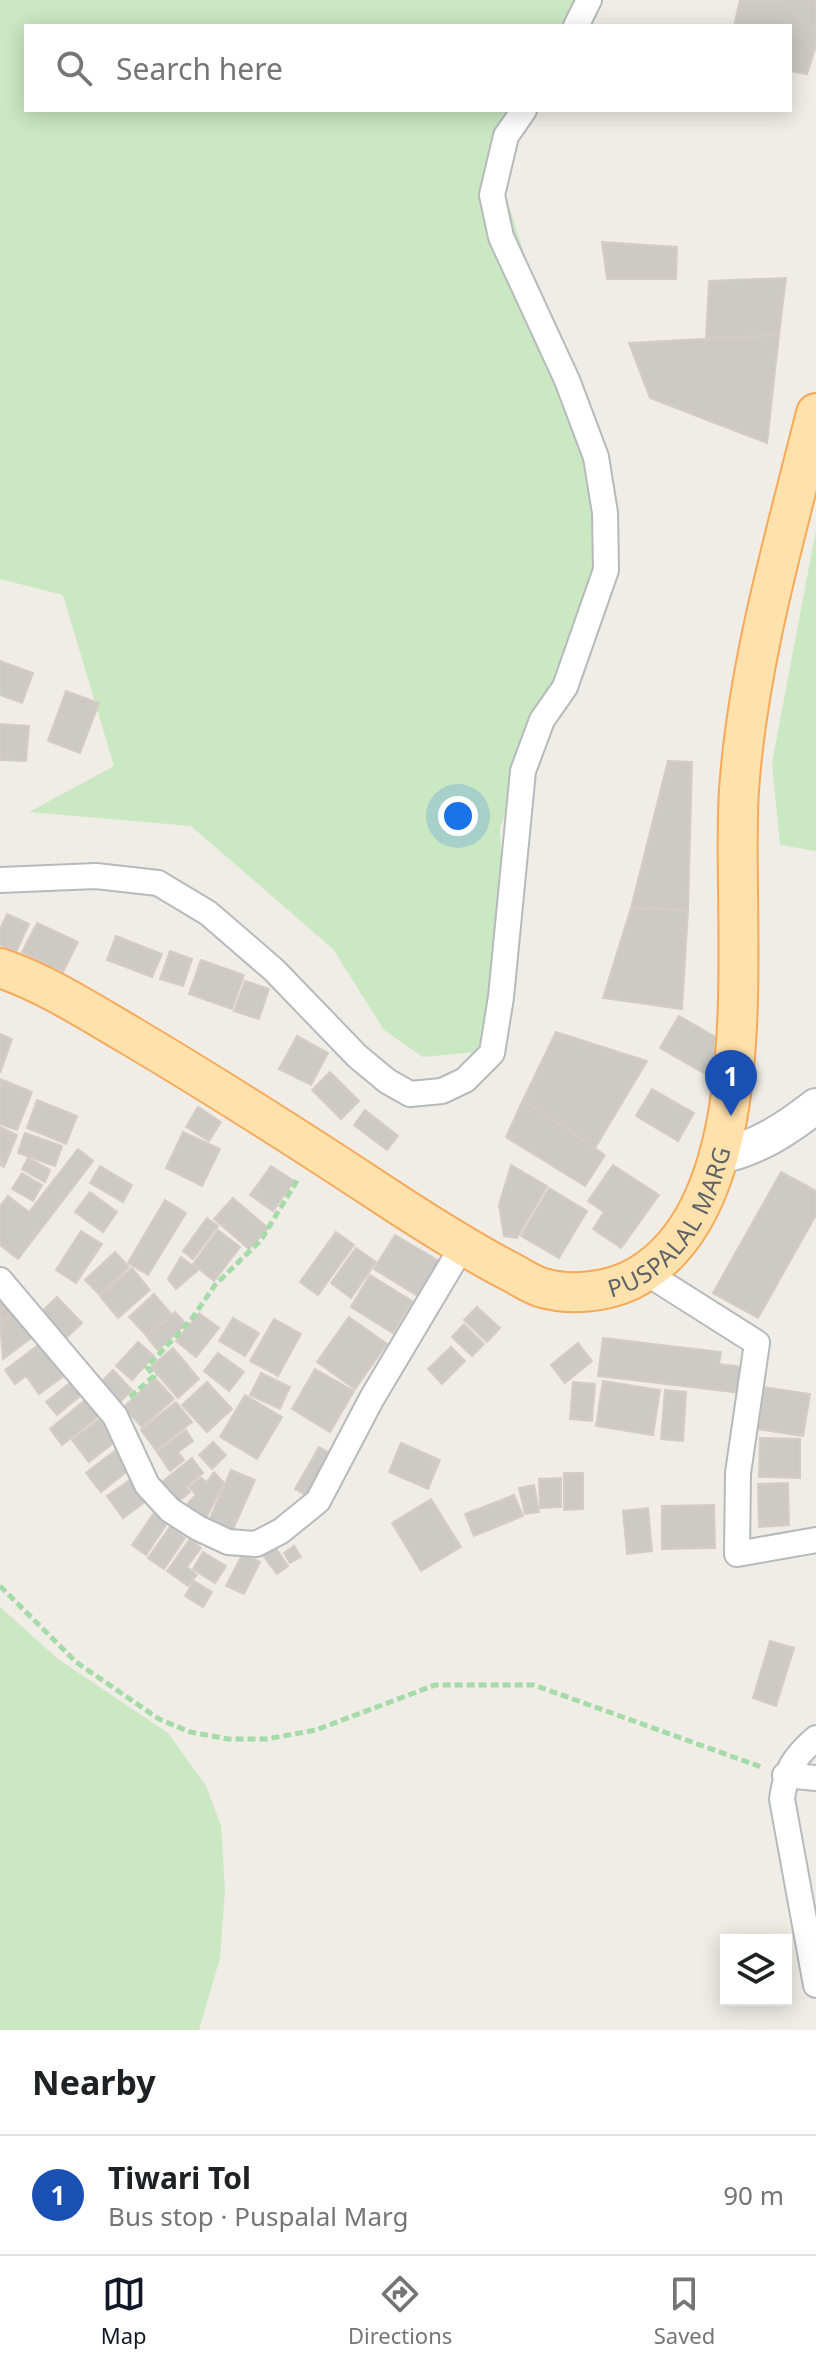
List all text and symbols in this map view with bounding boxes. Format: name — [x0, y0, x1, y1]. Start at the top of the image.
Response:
search box — [24, 24, 792, 112]
icon: search — [52, 46, 96, 90]
text: Search here — [116, 48, 283, 89]
your location — [438, 796, 478, 836]
pin: 1 — [705, 1050, 757, 1116]
street label: PUSPALAL MARG — [603, 1143, 737, 1304]
map controls — [720, 1934, 792, 2006]
button: layers — [720, 1934, 792, 2006]
text: Nearby — [32, 2059, 156, 2105]
text: Tiwari Tol — [108, 2157, 251, 2198]
text: 1 — [51, 2177, 65, 2213]
text: 90 m — [723, 2177, 784, 2213]
text: Bus stop · Puspalal Marg — [108, 2198, 408, 2234]
tab: Map — [101, 2272, 147, 2350]
tab: Directions — [348, 2272, 452, 2350]
tab: Saved — [654, 2272, 715, 2350]

